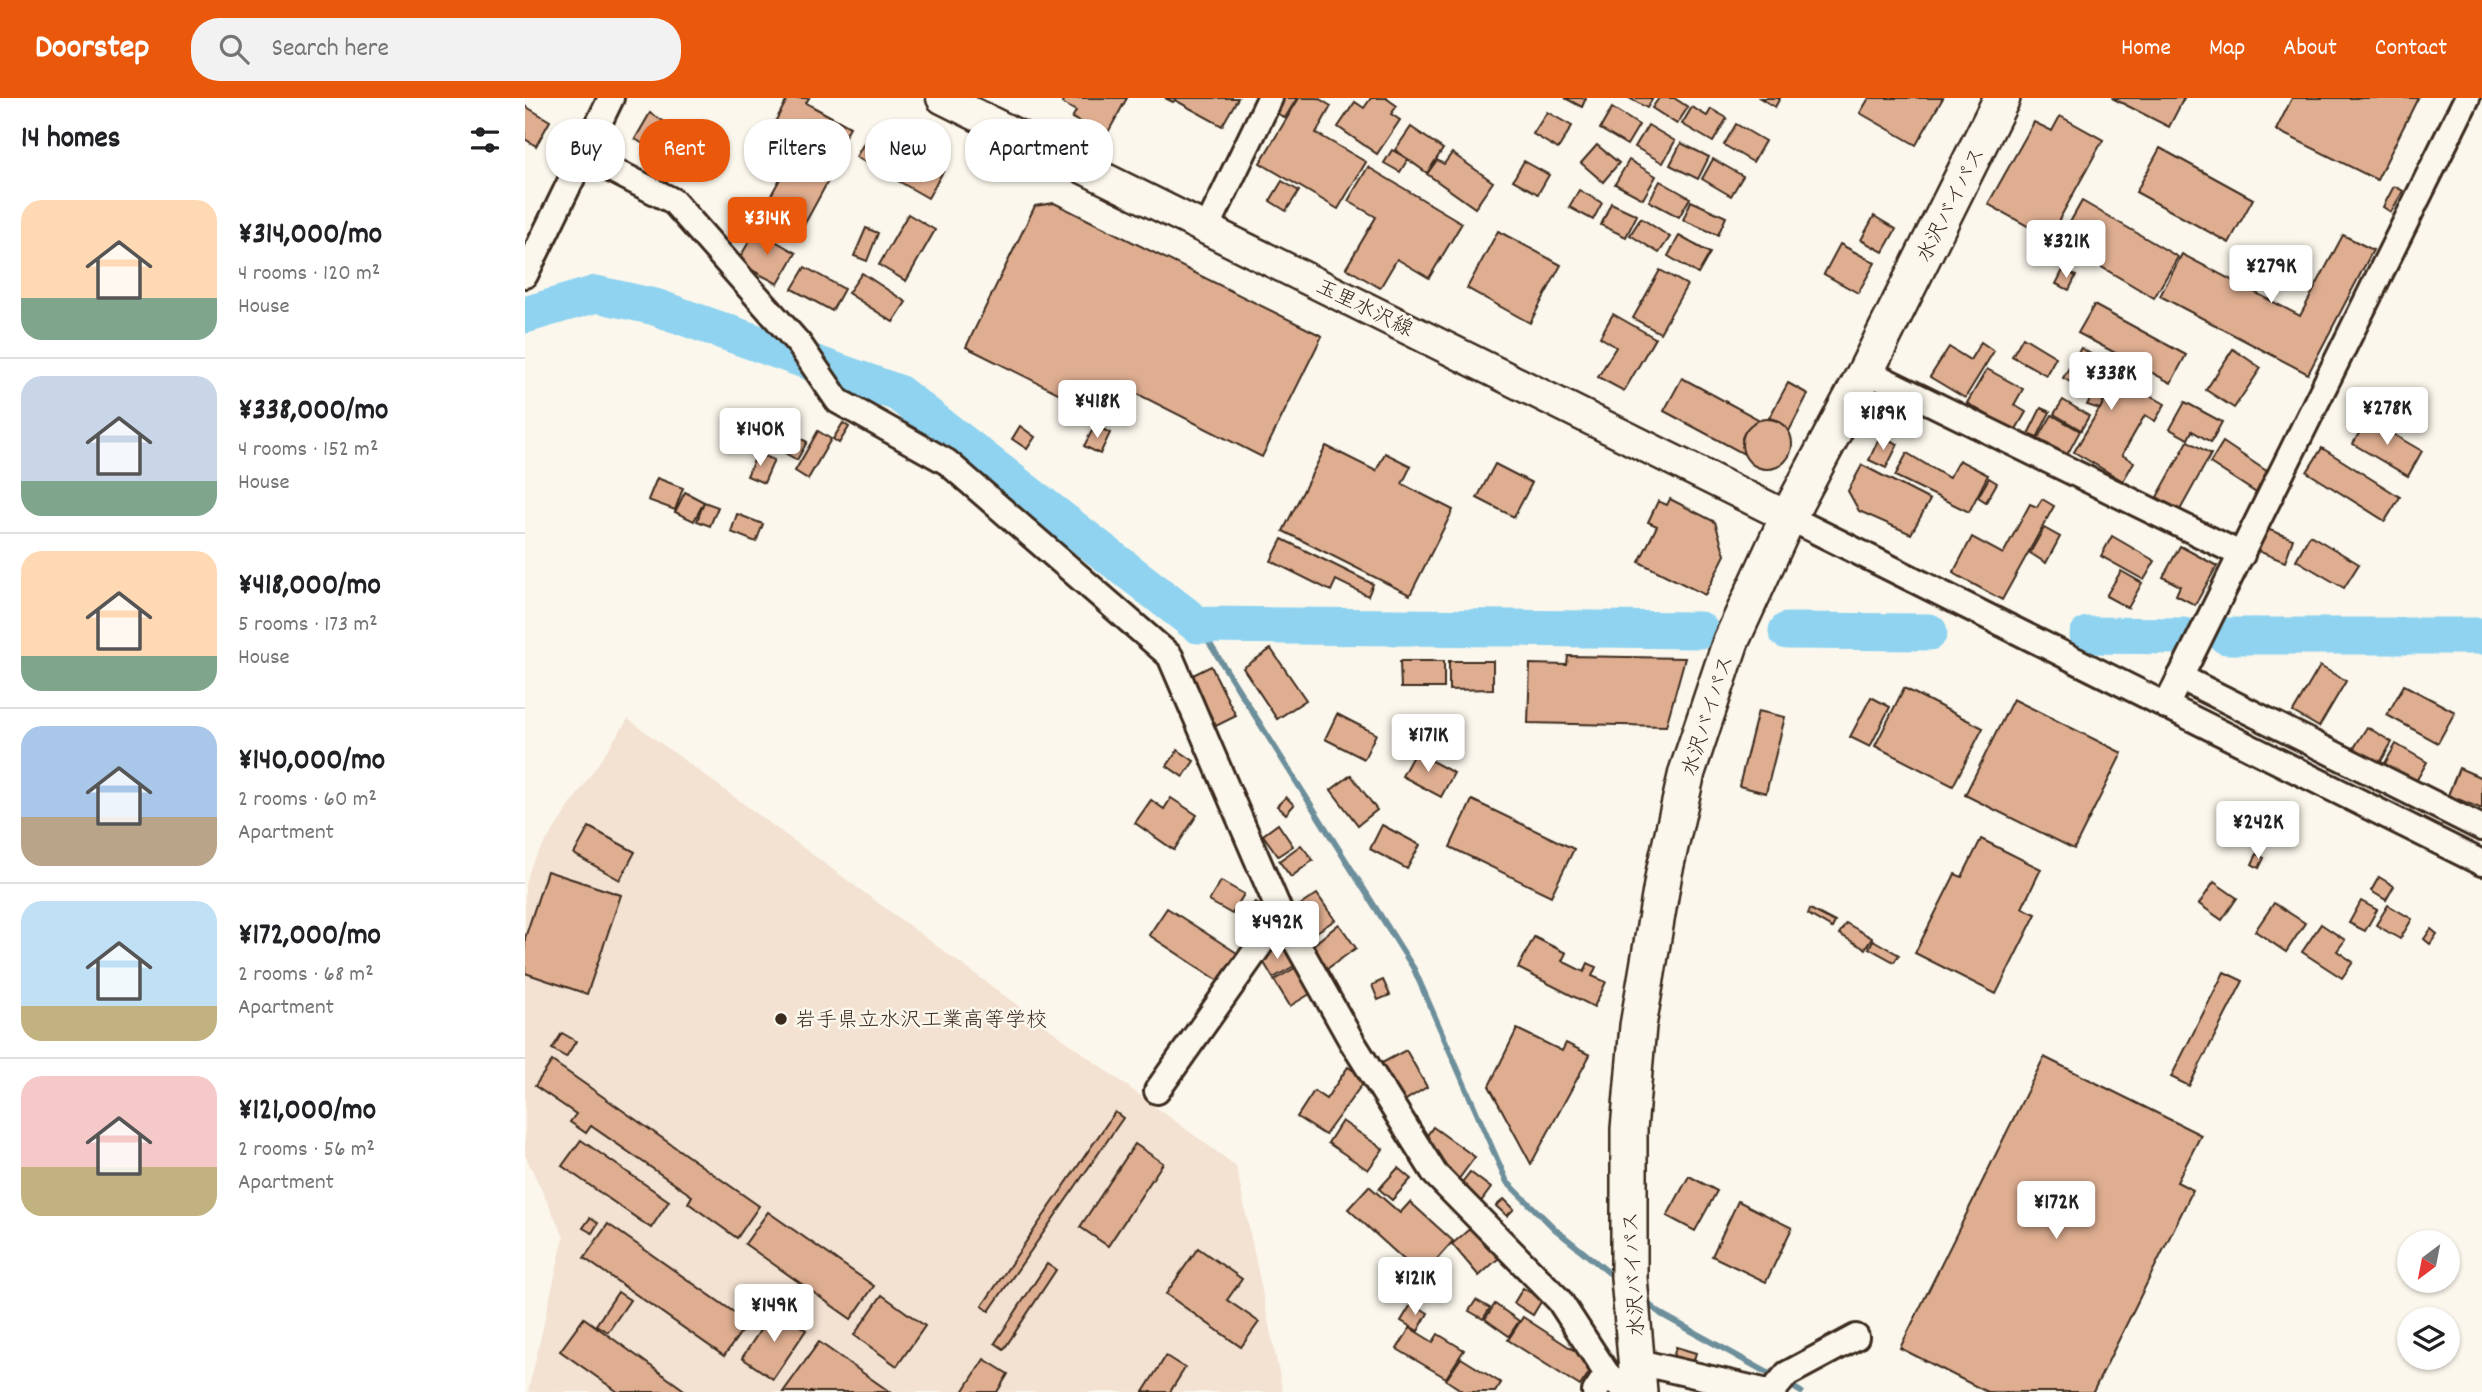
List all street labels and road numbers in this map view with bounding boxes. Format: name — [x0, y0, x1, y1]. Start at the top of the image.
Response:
street label: 水沢バイパス — [1911, 143, 1995, 268]
street label: 玉里水沢線 — [1310, 273, 1417, 346]
street label: 水沢バイパス — [1676, 652, 1744, 780]
street label: 水沢バイパス — [1618, 1210, 1654, 1337]

